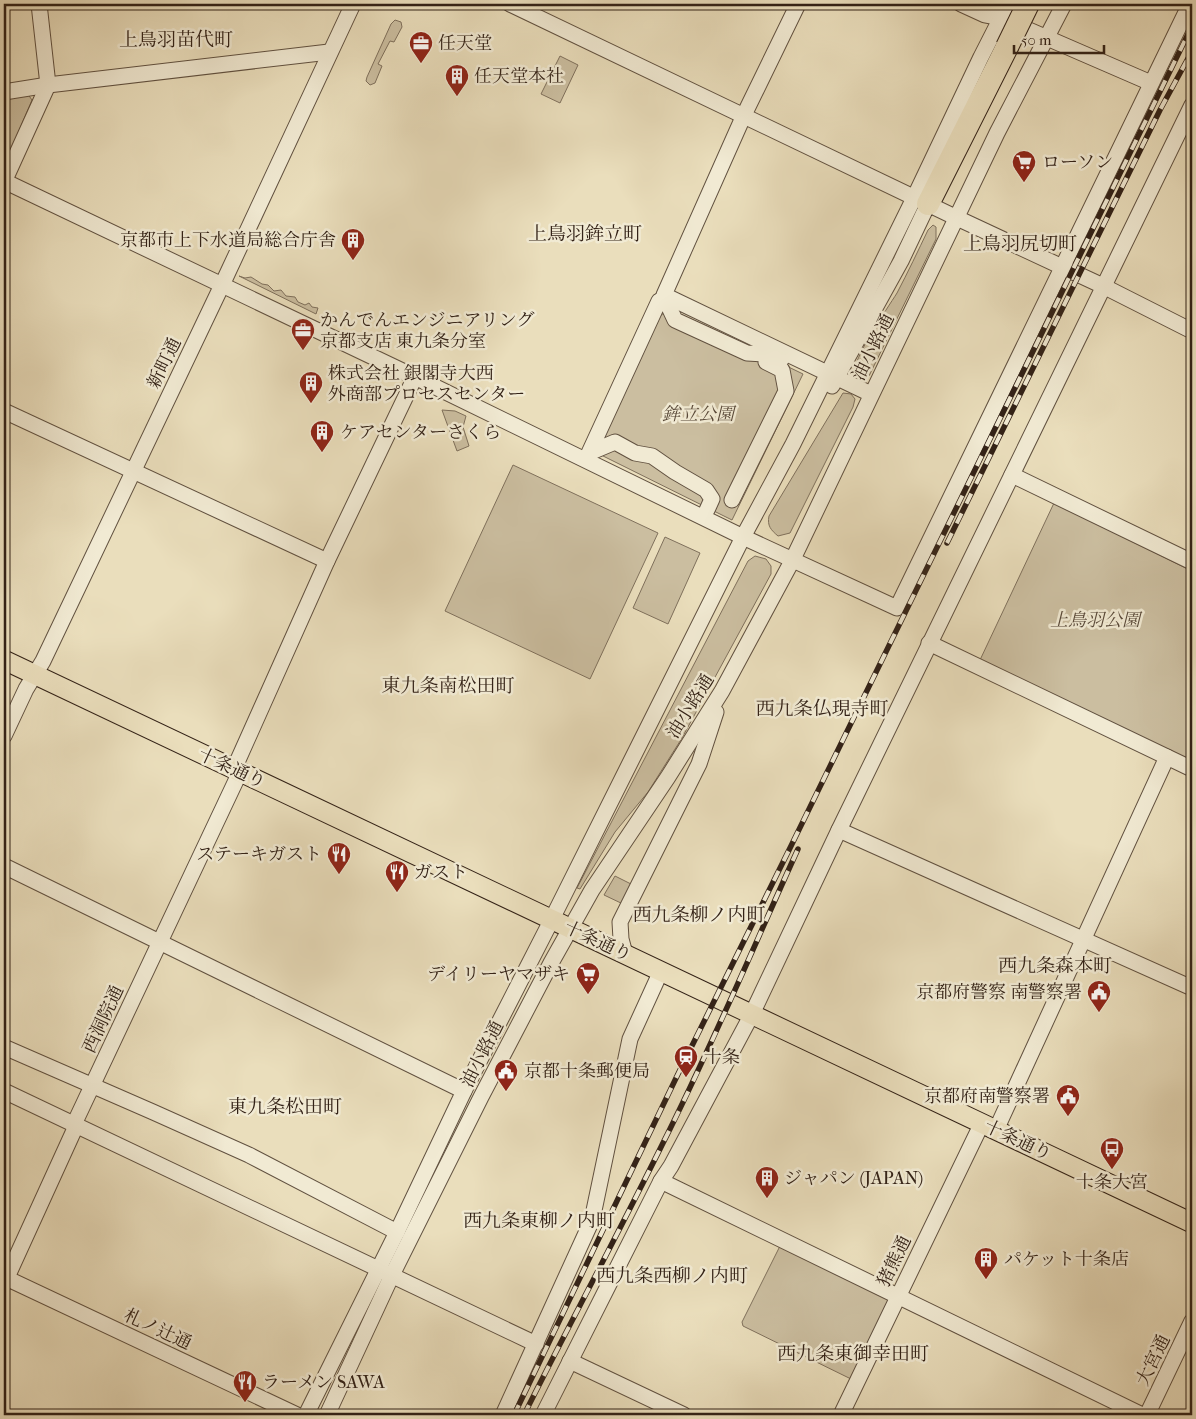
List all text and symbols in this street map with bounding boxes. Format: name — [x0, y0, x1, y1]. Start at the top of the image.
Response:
scale bar — [1014, 22, 1104, 54]
district label: 上鳥羽苗代町 — [119, 29, 233, 51]
office icon: 任天堂 — [408, 30, 434, 64]
text: 50 m — [1021, 31, 1052, 49]
place label: 任天堂 — [438, 33, 492, 54]
building icon: 任天堂本社 — [444, 63, 470, 97]
place label: 任天堂本社 — [474, 66, 564, 87]
supermarket icon: ローソン — [1011, 149, 1037, 183]
place label: ローソン — [1042, 152, 1113, 173]
district label: 上鳥羽鉾立町 — [528, 223, 642, 245]
building icon: 京都市上下水道局総合庁舎 — [340, 227, 366, 261]
place label: 京都市上下水道局総合庁舎 — [120, 230, 336, 251]
district label: 上鳥羽尻切町 — [963, 233, 1077, 255]
place label: かんでんエンジニアリング 京都支店 東九条分室 — [320, 310, 534, 352]
street label: 油小路通 — [848, 310, 899, 384]
office icon: かんでんエンジニアリング 京都支店 東九条分室 — [290, 317, 316, 351]
street label: 新町通 — [143, 334, 186, 392]
place label: 株式会社 銀閣寺大西 外商部プロセスセンター — [328, 363, 525, 405]
building icon: 株式会社 銀閣寺大西 外商部プロセスセンター — [298, 370, 324, 404]
park label: 鉾立公園 — [662, 404, 737, 425]
building icon: ケアセンターさくら — [309, 419, 335, 453]
place label: ケアセンターさくら — [340, 422, 501, 443]
park label: 上鳥羽公園 — [1050, 610, 1143, 631]
street label: 油小路通 — [662, 670, 718, 742]
district label: 東九条南松田町 — [381, 675, 515, 697]
district label: 西九条仏現寺町 — [755, 698, 889, 720]
street label: 十条通り — [195, 744, 269, 793]
restaurant icon: ステーキガスト — [326, 841, 352, 875]
place label: ステーキガスト — [196, 844, 322, 865]
restaurant icon: ガスト — [384, 859, 410, 893]
place label: ガスト — [414, 862, 468, 883]
district label: 西九条柳ノ内町 — [632, 904, 766, 926]
street label: 十条通り — [561, 917, 635, 966]
district label: 西九条森本町 — [998, 955, 1112, 977]
supermarket icon: デイリーヤマザキ — [575, 961, 601, 995]
place label: デイリーヤマザキ — [427, 964, 570, 985]
public building icon: 京都府警察 南警察署 — [1086, 979, 1112, 1013]
street label: 西洞院通 — [79, 982, 128, 1056]
place label: 京都府警察 南警察署 — [916, 982, 1082, 1003]
street label: 油小路通 — [457, 1017, 508, 1091]
station icon: 十条 — [673, 1044, 699, 1078]
place label: 十条 — [704, 1047, 740, 1068]
public building icon: 京都十条郵便局 — [493, 1058, 519, 1092]
place label: 京都十条郵便局 — [524, 1061, 650, 1082]
public building icon: 京都府南警察署 — [1055, 1083, 1081, 1117]
place label: 京都府南警察署 — [924, 1086, 1050, 1107]
district label: 東九条松田町 — [228, 1096, 342, 1118]
street label: 十条通り — [981, 1116, 1055, 1165]
bus stop icon: 十条大宮 — [1099, 1136, 1125, 1170]
building icon: ジャパン (JAPAN) — [754, 1165, 780, 1199]
place label: ジャパン (JAPAN) — [784, 1168, 923, 1189]
place label: 十条大宮 — [1076, 1172, 1148, 1193]
district label: 西九条東柳ノ内町 — [463, 1210, 615, 1232]
street label: 猪熊通 — [873, 1232, 916, 1290]
building icon: パケット十条店 — [973, 1246, 999, 1280]
place label: パケット十条店 — [1004, 1249, 1129, 1270]
district label: 西九条西柳ノ内町 — [596, 1265, 748, 1287]
street label: 札ノ辻通 — [121, 1305, 195, 1354]
street label: 大宮通 — [1132, 1331, 1175, 1389]
district label: 西九条東御幸田町 — [777, 1343, 929, 1365]
restaurant icon: ラーメン SAWA — [232, 1369, 258, 1403]
place label: ラーメン SAWA — [262, 1372, 385, 1393]

